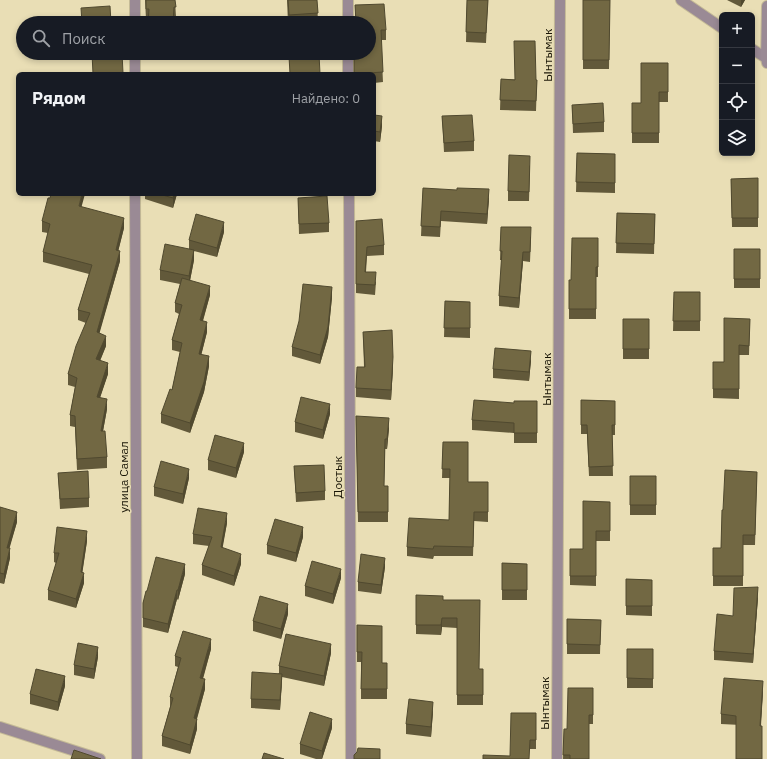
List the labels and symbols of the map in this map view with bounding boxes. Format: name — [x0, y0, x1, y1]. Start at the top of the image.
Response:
street label: Ынтымак — [540, 28, 555, 82]
street label: Ынтымак — [539, 352, 554, 406]
street label: улица Самал — [116, 441, 131, 513]
street label: Достык — [330, 455, 345, 498]
street label: Ынтымак — [537, 676, 552, 730]

